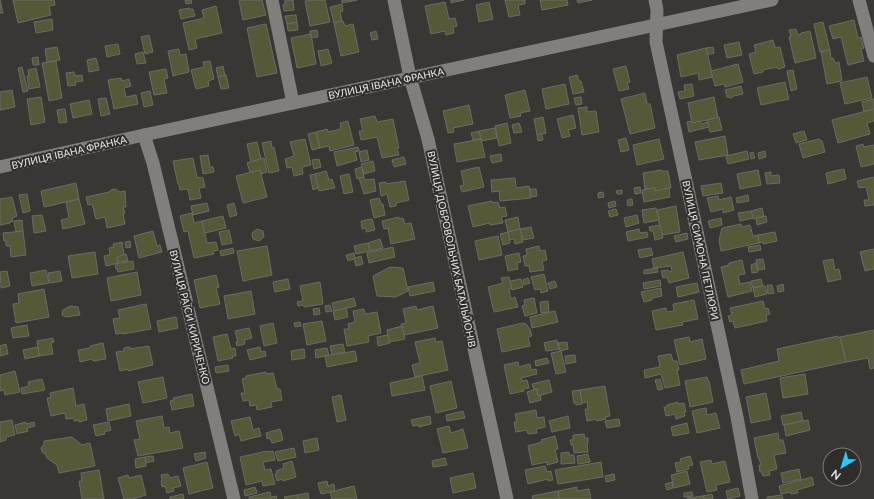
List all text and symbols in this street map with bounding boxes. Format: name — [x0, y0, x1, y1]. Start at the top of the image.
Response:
street label: ВУЛИЦЯ ІВАНА ФРАНКА — [327, 65, 445, 101]
street label: ВУЛИЦЯ ІВАНА ФРАНКА — [10, 133, 128, 171]
street label: ВУЛИЦЯ ДОБРОВОЛЬЧИХ БАТАЛЬЙОНІВ — [425, 150, 479, 348]
street label: ВУЛИЦЯ СИМОНА ПЕТЛЮРИ — [680, 179, 722, 321]
street label: ВУЛИЦЯ РАЇСИ КИРИЧЕНКО — [167, 248, 213, 386]
north arrow — [822, 447, 862, 487]
text: N — [828, 468, 843, 483]

